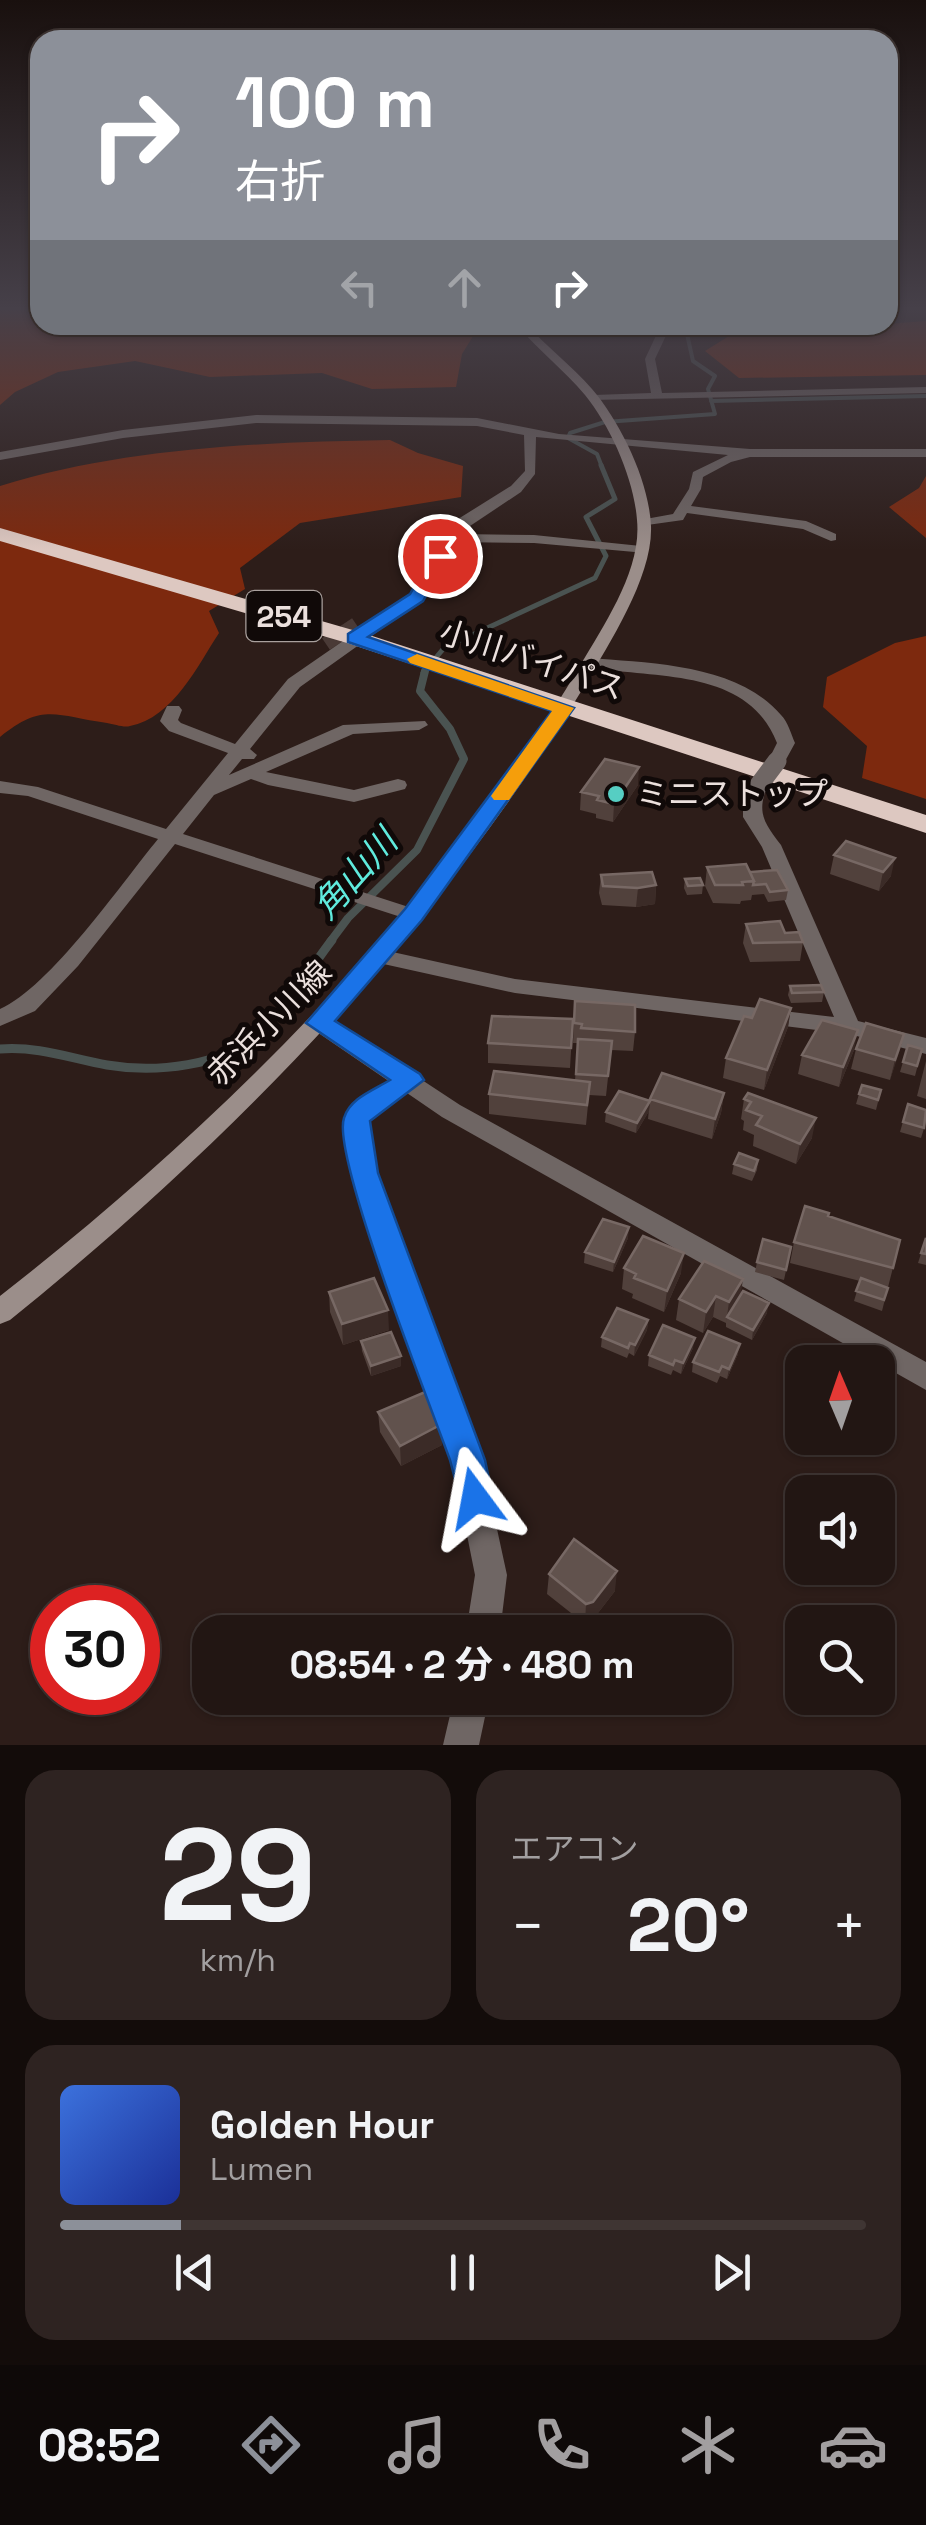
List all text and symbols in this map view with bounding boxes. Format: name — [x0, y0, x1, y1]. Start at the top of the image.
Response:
text: 100 m — [235, 58, 435, 147]
icon: right — [70, 70, 200, 200]
text: 右折 — [235, 153, 325, 210]
icon: left — [332, 260, 387, 315]
icon: ahead — [437, 260, 492, 315]
icon: right — [542, 260, 597, 315]
pin — [398, 514, 483, 599]
icon: arrive — [413, 529, 468, 584]
road number: 254 — [246, 591, 322, 641]
street label: 小川バイパス — [435, 611, 629, 709]
place label: ミニストップ — [636, 774, 828, 814]
marker: ミニストップ — [605, 783, 627, 805]
water label: 角山川 — [304, 817, 409, 928]
street label: 赤浜小川線 — [198, 952, 340, 1094]
north arrow — [785, 1345, 895, 1455]
map controls — [785, 1345, 895, 1715]
position arrow — [423, 1446, 527, 1550]
button: sound — [785, 1475, 895, 1585]
speed limit sign: 30 — [30, 1585, 160, 1715]
button: search — [785, 1605, 895, 1715]
text: 08:54 · 2 分 · 480 m — [290, 1641, 634, 1689]
text: 29 — [159, 1792, 316, 1958]
text: エアコン — [511, 1829, 639, 1869]
text: 20° — [627, 1877, 750, 1973]
text: − — [511, 1891, 545, 1961]
text: + — [832, 1891, 866, 1961]
text: km/h — [200, 1940, 276, 1980]
text: Golden Hour — [210, 2101, 434, 2149]
text: Lumen — [210, 2149, 313, 2189]
icon: previous — [167, 2245, 222, 2300]
icon: pause — [435, 2245, 490, 2300]
icon: next — [704, 2245, 759, 2300]
icon: directions — [236, 2410, 306, 2480]
icon: music — [382, 2410, 452, 2480]
icon: phone — [527, 2410, 597, 2480]
icon: climate — [673, 2410, 743, 2480]
icon: car — [818, 2410, 888, 2480]
text: 08:52 — [38, 2417, 161, 2474]

